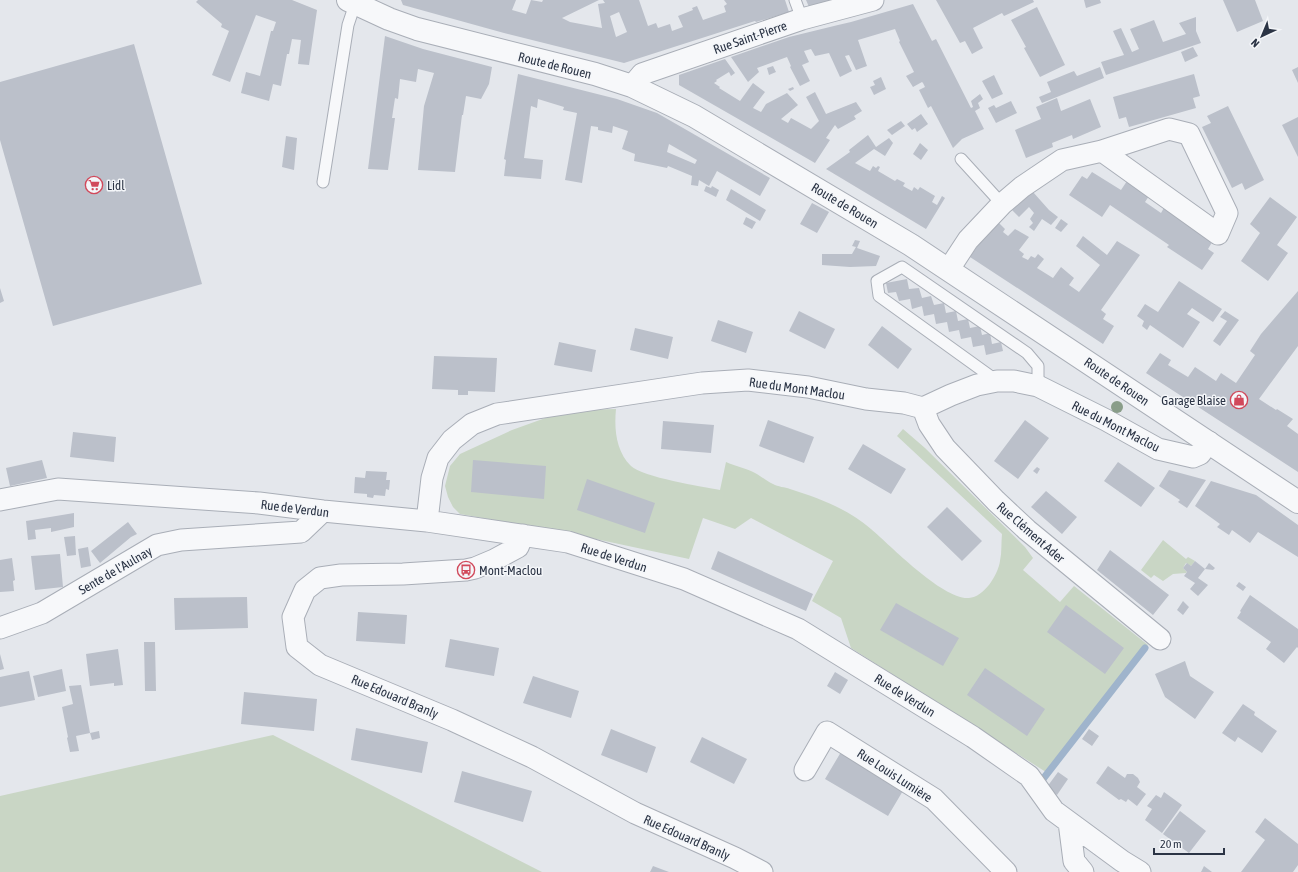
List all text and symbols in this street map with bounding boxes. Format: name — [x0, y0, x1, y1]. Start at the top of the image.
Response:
north arrow — [1242, 16, 1282, 56]
street label: Rue Saint-Pierre — [711, 18, 789, 57]
text: N — [1249, 37, 1262, 50]
street label: Route de Rouen — [517, 49, 593, 82]
supermarket icon: Lidl — [84, 175, 104, 195]
place label: Lidl — [107, 178, 125, 193]
street label: Route de Rouen — [809, 180, 881, 231]
street label: Route de Rouen — [1081, 354, 1152, 409]
street label: Rue du Mont Maclou — [748, 374, 846, 403]
shop icon: Garage Blaise — [1229, 390, 1249, 410]
place label: Garage Blaise — [1161, 393, 1226, 408]
street label: Rue du Mont Maclou — [1069, 398, 1162, 455]
street label: Rue de Verdun — [260, 497, 330, 520]
street label: Rue Clément Ader — [994, 499, 1068, 566]
street label: Rue de Verdun — [579, 540, 649, 575]
street label: Sente de l'Aulnay — [76, 543, 155, 597]
bus stop icon: Mont-Maclou — [456, 560, 476, 580]
place label: Mont-Maclou — [479, 563, 542, 578]
street label: Rue Edouard Branly — [349, 671, 441, 722]
street label: Rue de Verdun — [872, 671, 938, 720]
street label: Rue Louis Lumière — [854, 746, 935, 805]
street label: Rue Edouard Branly — [641, 812, 733, 864]
scale bar — [1154, 830, 1224, 856]
text: 20 m — [1160, 837, 1182, 851]

